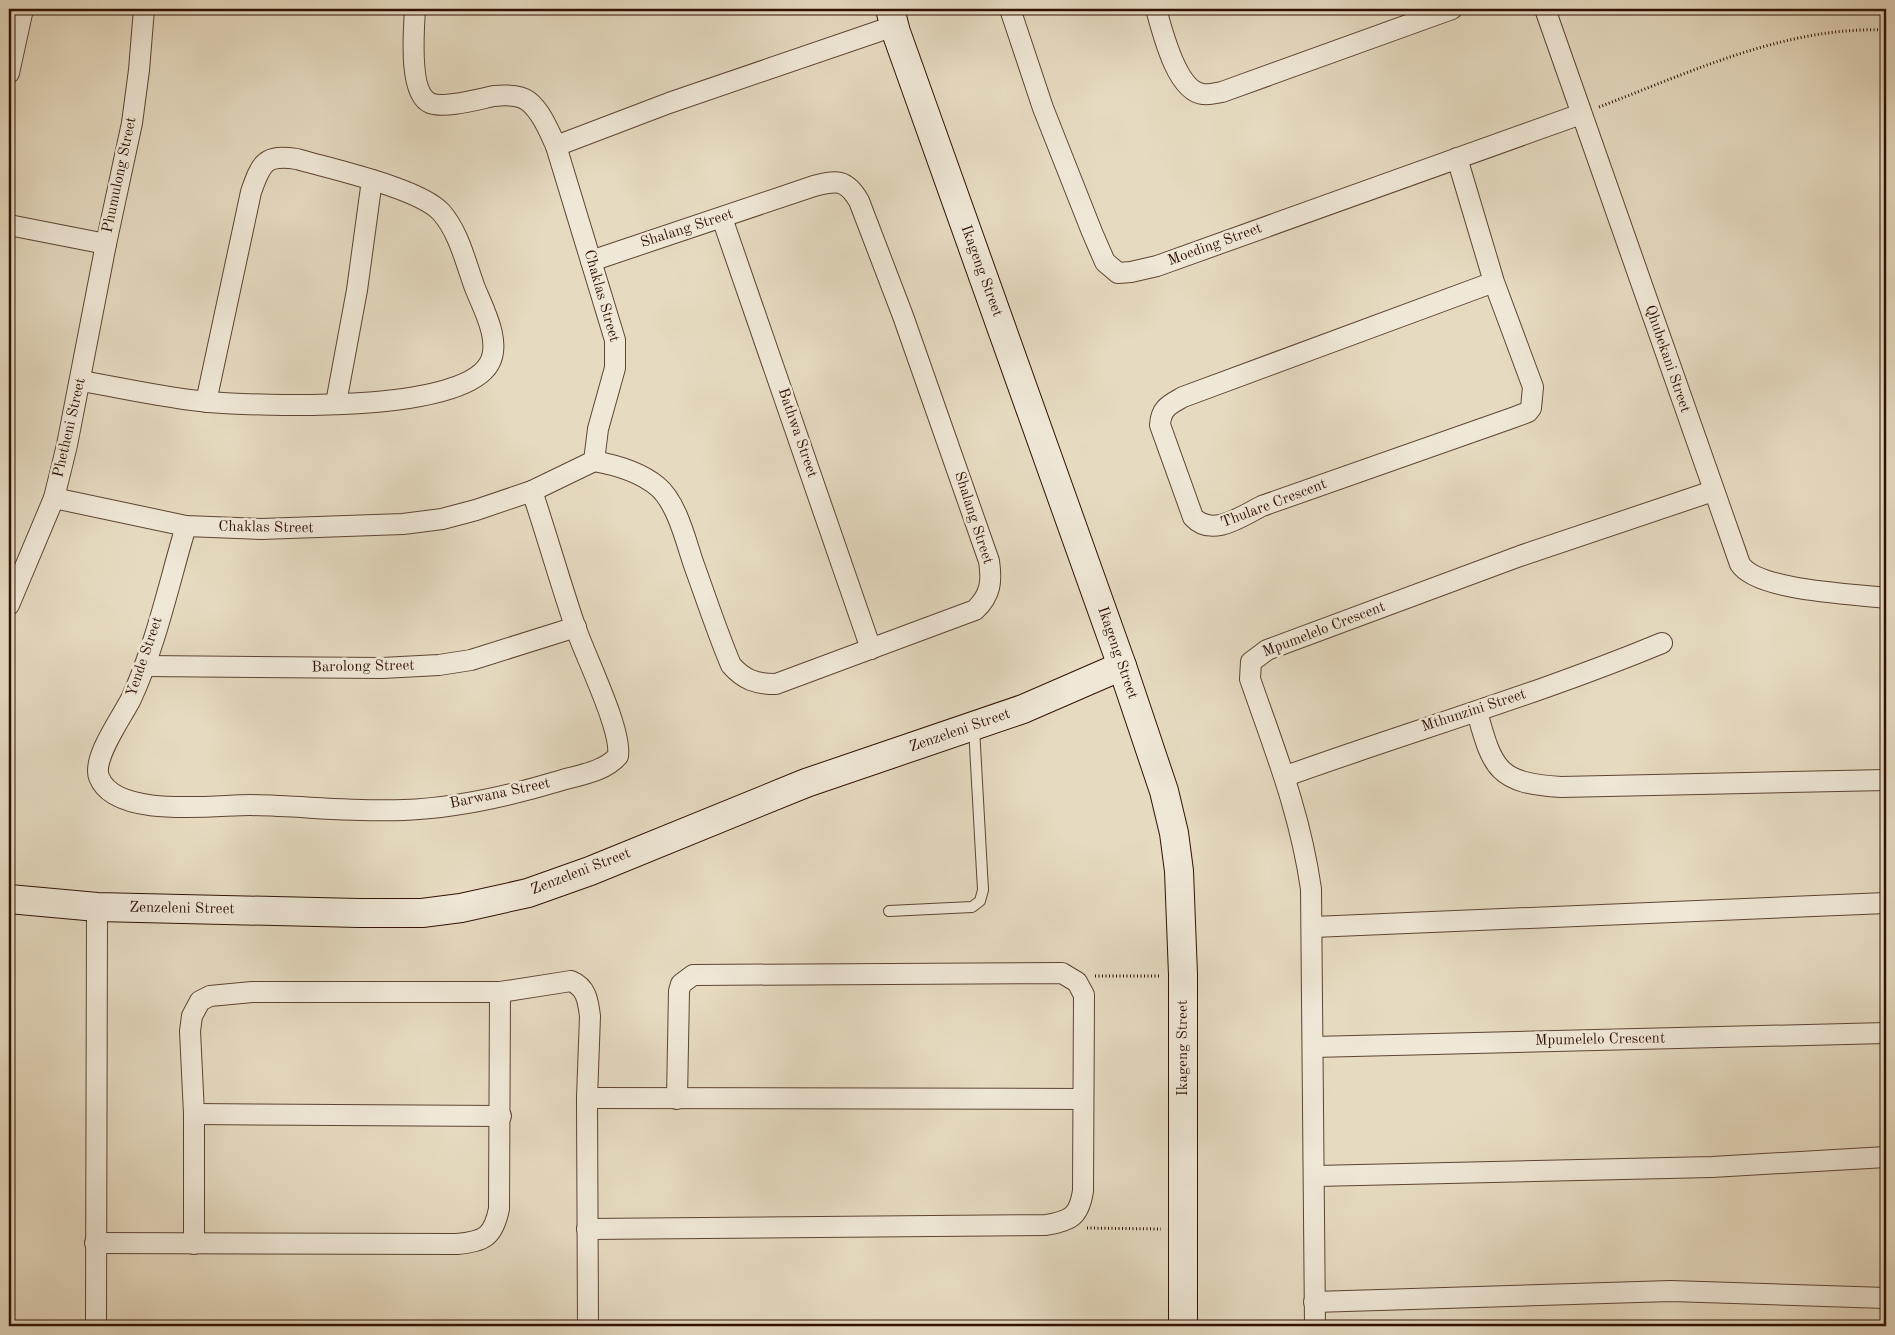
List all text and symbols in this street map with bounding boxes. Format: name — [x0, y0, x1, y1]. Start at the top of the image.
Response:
street label: Phumulong Street — [100, 116, 140, 234]
street label: Shalang Street — [639, 207, 735, 251]
street label: Moeding Street — [1166, 221, 1264, 269]
street label: Ikageng Street — [957, 223, 1005, 319]
street label: Chaklas Street — [581, 248, 621, 344]
street label: Qhubekani Street — [1642, 303, 1692, 415]
street label: Phetheni Street — [51, 377, 89, 479]
street label: Bathwa Street — [775, 386, 819, 480]
street label: Shalang Street — [951, 470, 995, 566]
street label: Thulare Crescent — [1219, 477, 1329, 531]
street label: Chaklas Street — [218, 520, 314, 536]
street label: Mpumelelo Crescent — [1261, 600, 1387, 660]
street label: Ikageng Street — [1094, 605, 1140, 701]
street label: Yende Street — [124, 615, 166, 699]
street label: Barolong Street — [311, 659, 415, 675]
street label: Mthunzini Street — [1420, 687, 1528, 735]
street label: Zenzeleni Street — [908, 707, 1012, 755]
street label: Barwana Street — [449, 776, 551, 812]
street label: Zenzeleni Street — [529, 846, 633, 898]
street label: Zenzeleni Street — [129, 901, 235, 917]
street label: Ikageng Street — [1176, 1000, 1191, 1096]
street label: Mpumelelo Crescent — [1535, 1031, 1665, 1049]

